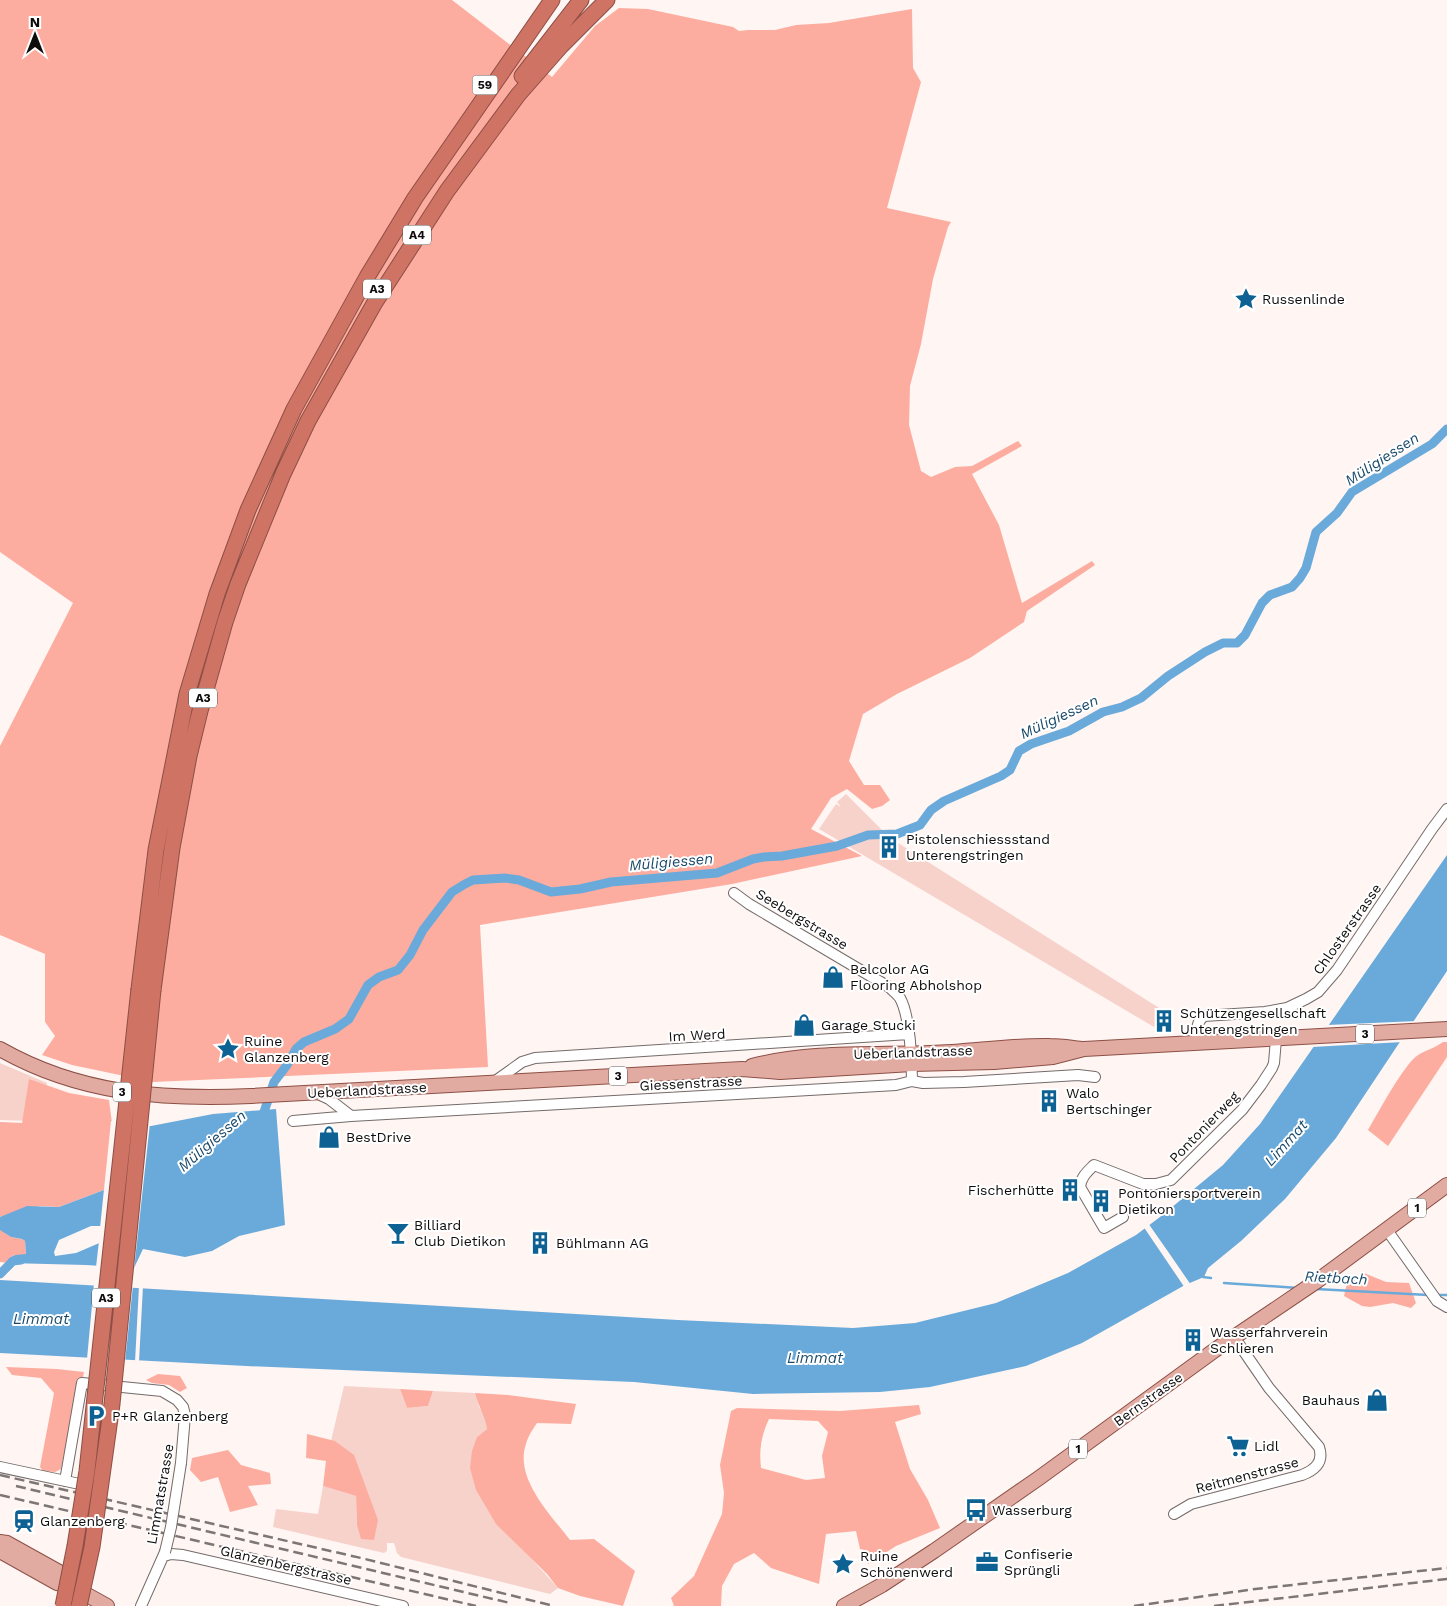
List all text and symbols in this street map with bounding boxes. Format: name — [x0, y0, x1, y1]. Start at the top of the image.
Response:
north arrow — [10, 10, 60, 60]
text: N — [30, 14, 40, 30]
road number: 59 — [472, 76, 498, 94]
road number: A4 — [403, 226, 431, 244]
road number: A3 — [363, 280, 391, 298]
place icon: Russenlinde — [1233, 286, 1259, 312]
place label: Russenlinde — [1262, 291, 1345, 307]
water label: Müligiessen — [1342, 428, 1422, 490]
road number: A3 — [189, 688, 217, 708]
water label: Müligiessen — [1017, 691, 1101, 743]
place label: Pistolenschiessstand Unterengstringen — [906, 831, 1050, 863]
building icon: Pistolenschiessstand Unterengstringen — [876, 834, 902, 860]
water label: Müligiessen — [628, 849, 714, 875]
street label: Chlosterstrasse — [1310, 880, 1384, 978]
street label: Seebergstrasse — [753, 885, 851, 953]
place label: Belcolor AG Flooring Abholshop — [850, 961, 982, 993]
shop icon: Belcolor AG Flooring Abholshop — [820, 964, 846, 990]
place label: Schützengesellschaft Unterengstringen — [1180, 1005, 1326, 1037]
building icon: Schützengesellschaft Unterengstringen — [1151, 1008, 1177, 1034]
shop icon: Garage Stucki — [791, 1012, 817, 1038]
place label: Garage Stucki — [821, 1017, 916, 1033]
road number: 3 — [1356, 1024, 1374, 1044]
street label: Im Werd — [668, 1026, 726, 1044]
place label: Ruine Glanzenberg — [244, 1033, 329, 1065]
place icon: Ruine Glanzenberg — [215, 1036, 241, 1062]
street label: Ueberlandstrasse — [853, 1042, 973, 1062]
road number: 3 — [609, 1066, 627, 1086]
street label: Giessenstrasse — [639, 1072, 743, 1094]
street label: Ueberlandstrasse — [307, 1079, 427, 1101]
road number: 3 — [113, 1082, 131, 1102]
place label: Walo Bertschinger — [1066, 1085, 1152, 1117]
building icon: Walo Bertschinger — [1036, 1088, 1062, 1114]
street label: Pontonierweg — [1166, 1088, 1242, 1166]
water label: Müligiessen — [174, 1107, 250, 1175]
water label: Limmat — [1261, 1116, 1312, 1170]
shop icon: BestDrive — [316, 1124, 342, 1150]
place label: BestDrive — [346, 1129, 411, 1145]
building icon: Fischerhütte — [1057, 1177, 1083, 1203]
place label: Fischerhütte — [968, 1182, 1054, 1198]
place label: Pontoniersportverein Dietikon — [1118, 1185, 1261, 1217]
building icon: Pontoniersportverein Dietikon — [1088, 1188, 1114, 1214]
road number: 1 — [1408, 1198, 1426, 1218]
place label: Billiard Club Dietikon — [414, 1217, 506, 1249]
bar icon: Billiard Club Dietikon — [385, 1220, 411, 1246]
building icon: Bühlmann AG — [527, 1230, 553, 1256]
place label: Bühlmann AG — [556, 1235, 649, 1251]
water label: Rietbach — [1304, 1267, 1368, 1289]
road number: A3 — [92, 1289, 120, 1308]
water label: Limmat — [13, 1310, 70, 1328]
place label: Wasserfahrverein Schlieren — [1210, 1324, 1328, 1356]
building icon: Wasserfahrverein Schlieren — [1180, 1327, 1206, 1353]
water label: Limmat — [787, 1349, 844, 1367]
street label: Bernstrasse — [1110, 1369, 1186, 1429]
shop icon: Bauhaus — [1364, 1387, 1390, 1413]
place label: Bauhaus — [1302, 1392, 1360, 1408]
parking icon: P+R Glanzenberg — [83, 1403, 109, 1429]
place label: P+R Glanzenberg — [112, 1408, 228, 1424]
supermarket icon: Lidl — [1225, 1433, 1251, 1459]
place label: Lidl — [1254, 1438, 1280, 1454]
road number: 1 — [1069, 1440, 1087, 1458]
street label: Limmatstrasse — [143, 1442, 177, 1546]
street label: Reitmenstrasse — [1194, 1454, 1300, 1496]
bus stop icon: Wasserburg — [963, 1497, 989, 1523]
place label: Wasserburg — [992, 1502, 1072, 1518]
station icon: Glanzenberg — [11, 1508, 37, 1534]
place label: Glanzenberg — [40, 1513, 125, 1529]
street label: Glanzenbergstrasse — [219, 1542, 353, 1588]
place label: Confiserie Sprüngli — [1004, 1546, 1073, 1578]
place label: Ruine Schönenwerd — [860, 1548, 953, 1580]
office icon: Confiserie Sprüngli — [974, 1549, 1000, 1575]
place icon: Ruine Schönenwerd — [830, 1551, 856, 1577]

